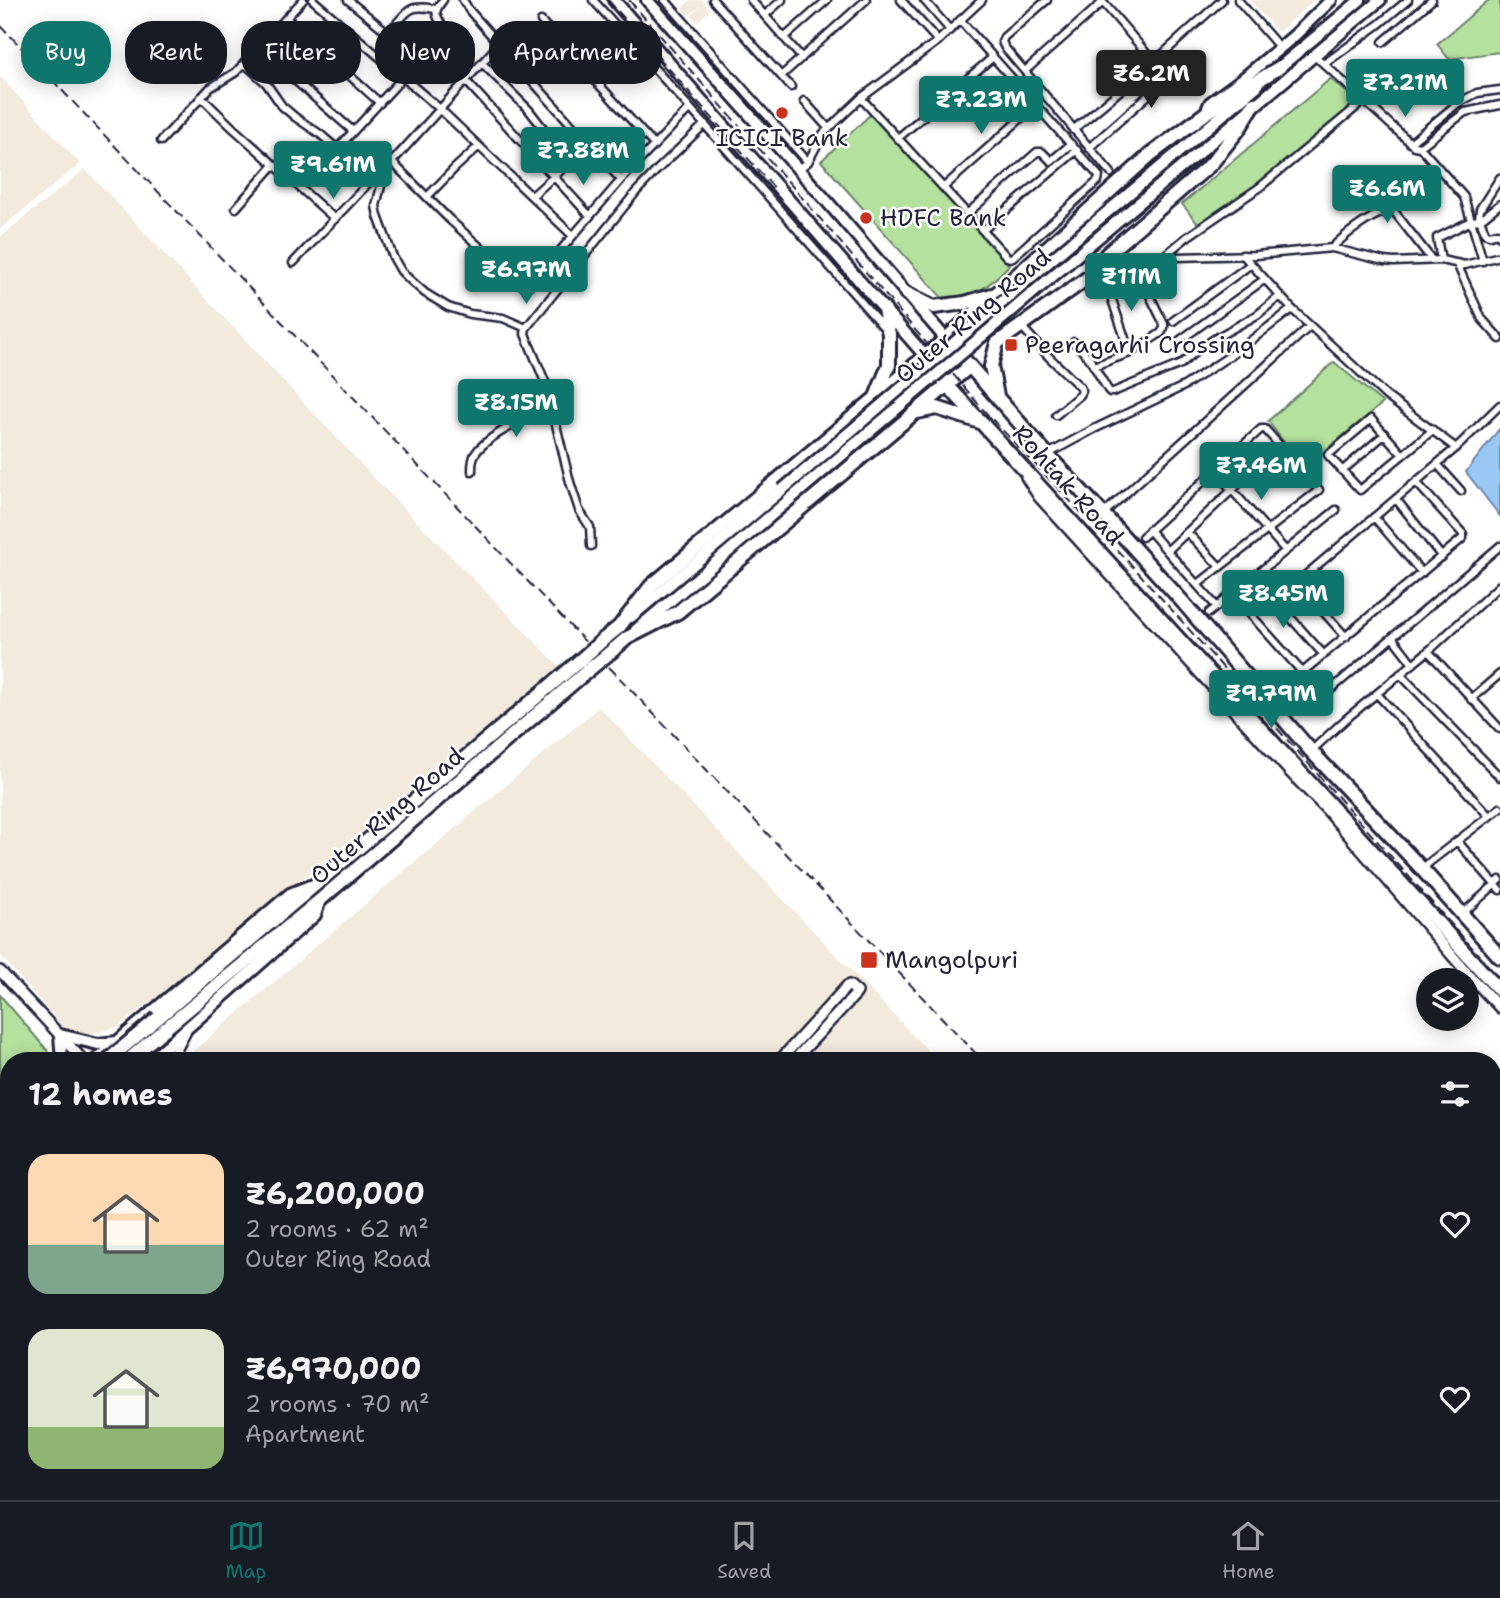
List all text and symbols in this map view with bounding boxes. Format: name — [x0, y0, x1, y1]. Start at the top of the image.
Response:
chip: Buy — [21, 21, 111, 84]
chip: Rent — [125, 21, 227, 84]
chip: Filters — [241, 21, 361, 84]
chip: New — [375, 21, 475, 84]
chip: Apartment — [489, 21, 662, 84]
pin: ₹6.2M — [1102, 50, 1200, 110]
text: ₹6.2M — [1112, 58, 1190, 88]
pin: ₹7.21M — [1348, 60, 1462, 119]
text: ₹7.21M — [1362, 67, 1448, 97]
pin: ₹7.23M — [924, 76, 1038, 136]
text: ₹7.23M — [935, 84, 1027, 114]
marker: ICICI Bank — [774, 105, 790, 121]
place label: ICICI Bank — [715, 122, 849, 154]
pin: ₹7.88M — [526, 128, 640, 187]
text: ₹7.88M — [537, 135, 629, 165]
pin: ₹9.61M — [276, 142, 390, 201]
text: ₹9.61M — [290, 149, 376, 179]
pin: ₹6.6M — [1338, 166, 1436, 225]
text: ₹6.6M — [1348, 173, 1426, 203]
place label: HDFC Bank — [880, 202, 1006, 234]
marker: HDFC Bank — [858, 210, 874, 226]
street label: Outer Ring Road — [888, 241, 1058, 391]
pin: ₹6.97M — [469, 246, 583, 306]
text: ₹6.97M — [481, 254, 571, 284]
pin: ₹11M — [1090, 254, 1172, 313]
text: ₹11M — [1101, 261, 1161, 291]
place label: Peeragarhi Crossing — [1025, 329, 1255, 361]
marker: Peeragarhi Crossing — [1003, 337, 1019, 353]
pin: ₹8.15M — [459, 380, 573, 439]
text: ₹8.15M — [474, 387, 558, 417]
street label: Rohtak Road — [1005, 418, 1131, 552]
pin: ₹7.46M — [1204, 442, 1318, 502]
text: ₹7.46M — [1215, 450, 1307, 480]
pin: ₹8.45M — [1226, 570, 1340, 630]
text: ₹8.45M — [1238, 578, 1328, 608]
pin: ₹9.79M — [1214, 670, 1328, 730]
text: ₹9.79M — [1225, 678, 1317, 708]
street label: Outer Ring Road — [303, 740, 471, 892]
place label: Mangolpuri — [885, 944, 1018, 976]
marker: Mangolpuri — [859, 950, 879, 970]
map controls — [1416, 968, 1479, 1031]
button: layers — [1416, 968, 1479, 1031]
text: 12 homes — [28, 1074, 172, 1115]
icon: filters — [1436, 1075, 1474, 1113]
text: ₹6,200,000 — [245, 1173, 425, 1214]
icon: home — [84, 1182, 168, 1266]
icon: heart — [1436, 1205, 1474, 1243]
text: 2 rooms · 62 m² — [245, 1214, 429, 1244]
text: Outer Ring Road — [245, 1244, 431, 1274]
text: ₹6,970,000 — [245, 1348, 422, 1389]
icon: home — [84, 1357, 168, 1441]
icon: heart — [1436, 1380, 1474, 1418]
text: 2 rooms · 70 m² — [245, 1389, 430, 1419]
text: Apartment — [245, 1419, 365, 1449]
tab: Map — [226, 1517, 266, 1584]
tab: Saved — [717, 1517, 771, 1584]
tab: Home — [1222, 1517, 1274, 1584]

